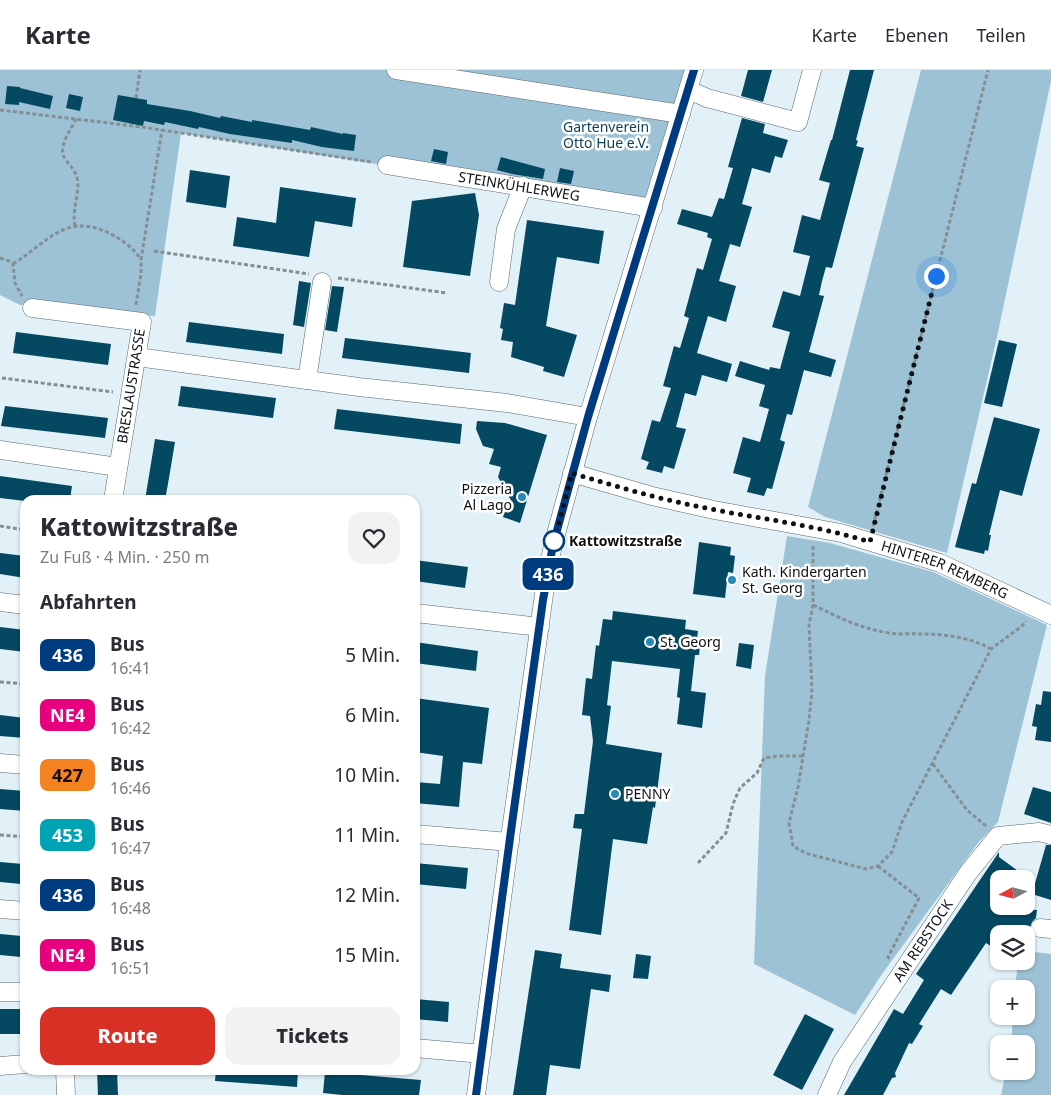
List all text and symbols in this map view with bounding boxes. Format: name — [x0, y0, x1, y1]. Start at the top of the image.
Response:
text: Karte — [25, 18, 91, 51]
text: Karte — [812, 23, 857, 47]
text: Ebenen — [885, 23, 949, 47]
text: Teilen — [977, 23, 1026, 47]
park label: Gartenverein Otto Hue e.V. — [563, 117, 649, 152]
street label: STEINKÜHLERWEG — [457, 167, 582, 205]
your location — [924, 264, 949, 289]
street label: BRESLAUSTRASSE — [112, 327, 149, 445]
place label: Pizzeria Al Lago — [462, 479, 512, 514]
marker: Pizzeria Al Lago — [516, 491, 528, 503]
text: Kattowitzstraße — [40, 510, 238, 543]
button: heart — [348, 512, 400, 564]
marker: Kattowitzstraße — [543, 530, 565, 552]
place label: Kattowitzstraße — [569, 531, 682, 550]
street label: HINTERER REMBERG — [879, 536, 1012, 603]
text: Zu Fuß · 4 Min. · 250 m — [40, 546, 209, 568]
line badge: 436 — [519, 558, 577, 590]
text: 436 — [533, 562, 563, 586]
place label: Kath. Kindergarten St. Georg — [742, 562, 867, 597]
marker: Kath. Kindergarten St. Georg — [726, 574, 738, 586]
text: Abfahrten — [40, 589, 137, 615]
text: Bus — [110, 631, 145, 657]
place label: St. Georg — [660, 632, 721, 651]
marker: St. Georg — [644, 636, 656, 648]
text: 5 Min. — [345, 642, 400, 668]
text: 436 — [52, 643, 83, 667]
text: 16:41 — [110, 657, 151, 679]
text: Bus — [110, 691, 145, 717]
text: 6 Min. — [345, 702, 400, 728]
text: NE4 — [50, 703, 85, 727]
text: 16:42 — [110, 717, 151, 739]
text: Bus — [110, 751, 145, 777]
text: 10 Min. — [334, 762, 400, 788]
text: 427 — [52, 763, 83, 787]
text: 16:46 — [110, 777, 151, 799]
place label: PENNY — [625, 784, 671, 803]
marker: PENNY — [609, 788, 621, 800]
text: Bus — [110, 811, 145, 837]
text: 11 Min. — [334, 822, 400, 848]
text: 453 — [52, 823, 83, 847]
text: 16:47 — [110, 837, 151, 859]
north arrow — [990, 870, 1035, 915]
map controls — [990, 870, 1035, 1080]
text: Bus — [110, 871, 145, 897]
text: 12 Min. — [334, 882, 400, 908]
text: 436 — [52, 883, 83, 907]
street label: AM REBSTOCK — [888, 896, 957, 985]
text: 16:48 — [110, 897, 151, 919]
button: layers — [990, 925, 1035, 970]
text: Bus — [110, 931, 145, 957]
text: 15 Min. — [334, 942, 400, 968]
text: NE4 — [50, 943, 85, 967]
text: 16:51 — [110, 957, 151, 979]
button: + — [990, 980, 1035, 1025]
button: Route — [40, 1007, 215, 1065]
button: Tickets — [225, 1007, 400, 1065]
button: − — [990, 1035, 1035, 1080]

